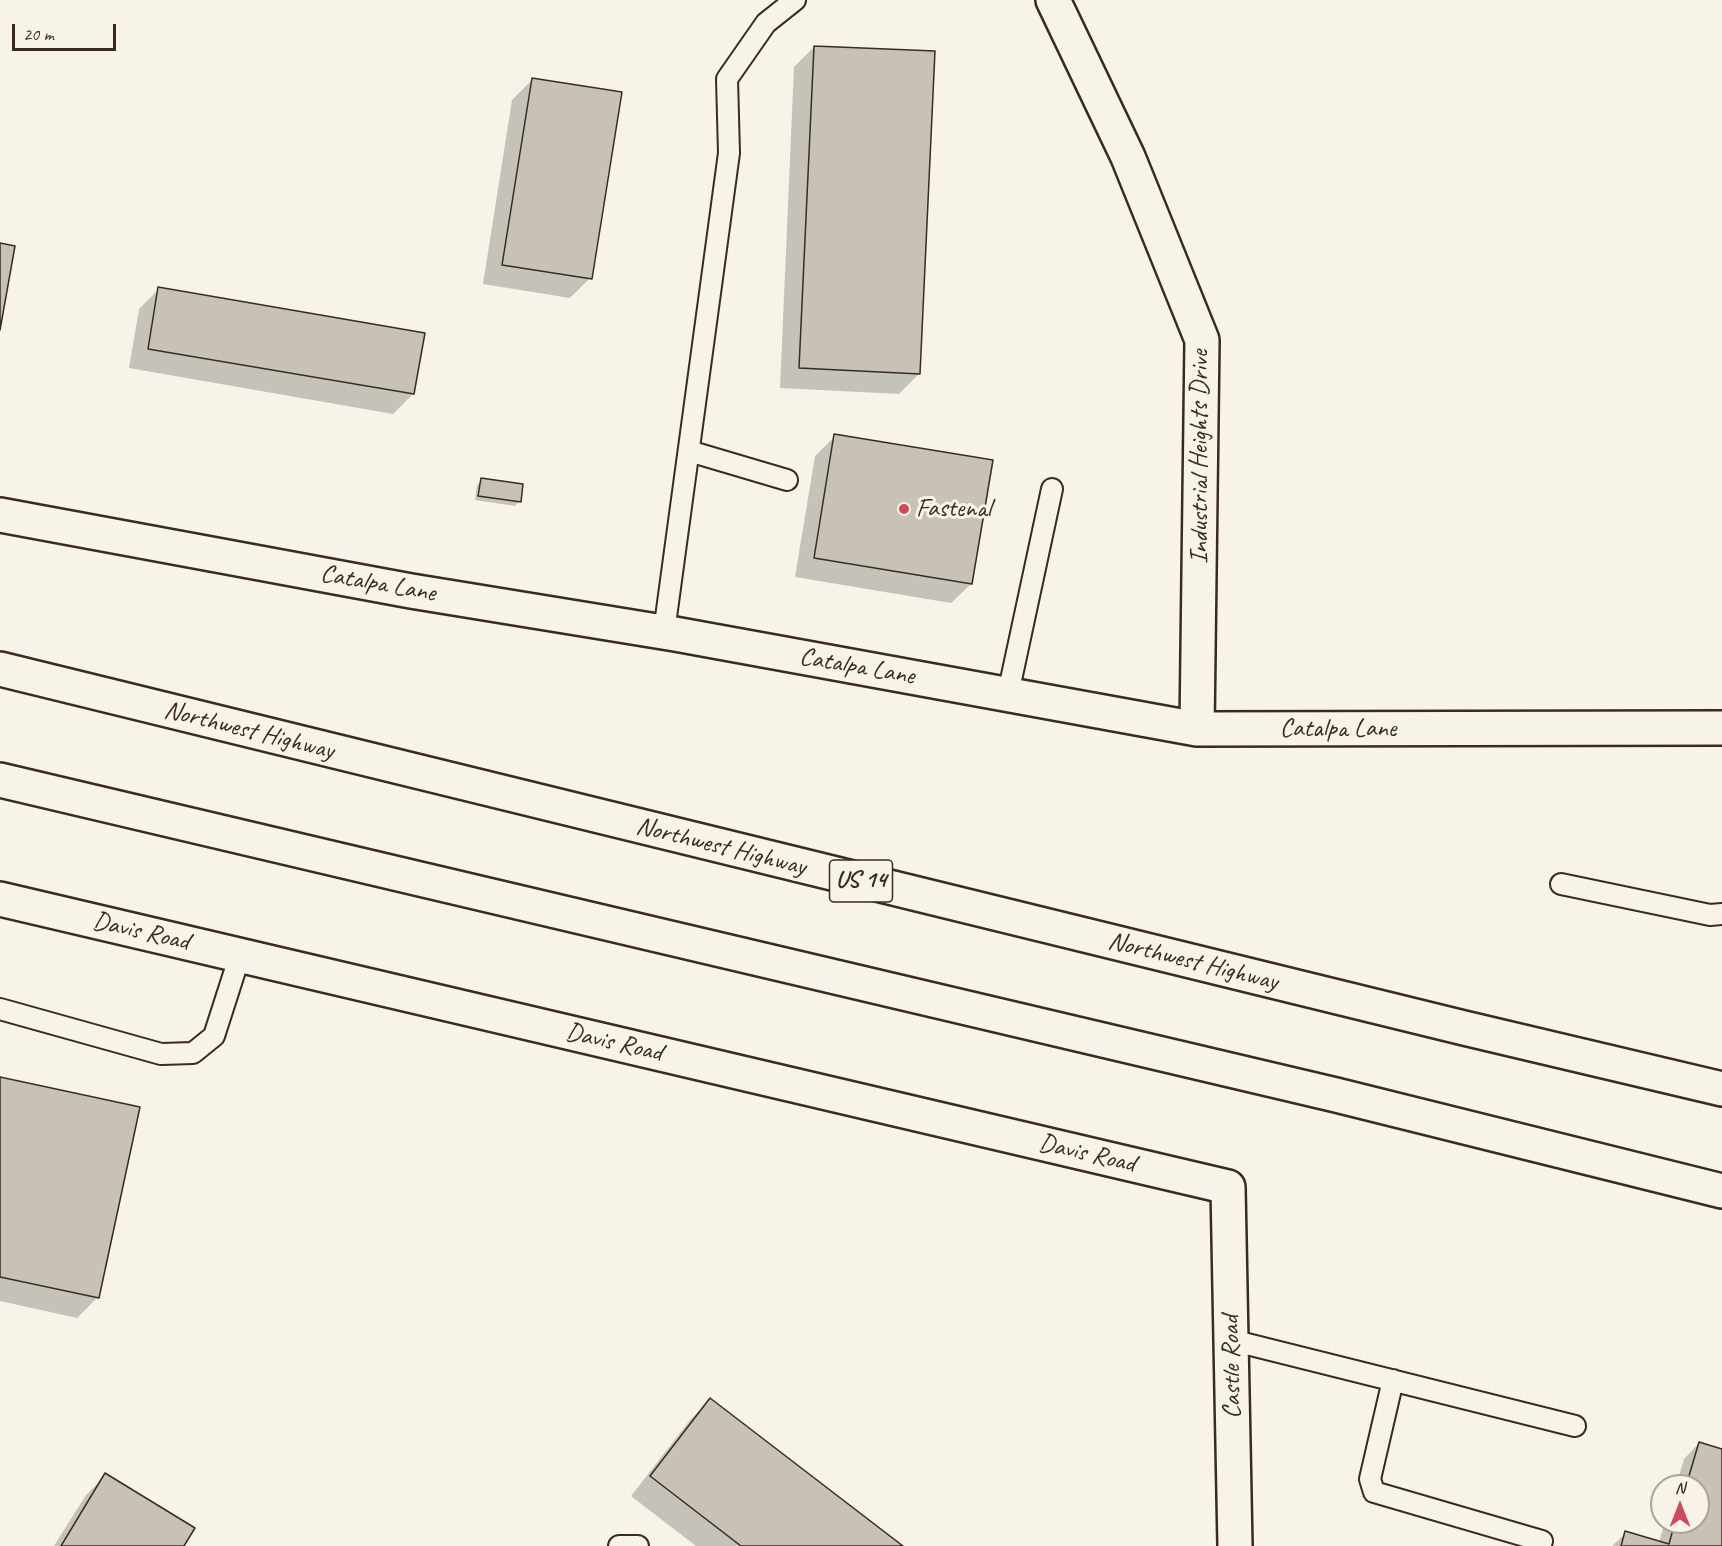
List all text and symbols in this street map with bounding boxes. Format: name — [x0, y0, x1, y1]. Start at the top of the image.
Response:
scale bar — [15, 12, 118, 50]
text: 20 m — [23, 23, 54, 45]
street label: Industrial Heights Drive — [1184, 350, 1216, 564]
place label: Fastenal — [916, 493, 991, 525]
marker: Fastenal — [897, 502, 911, 516]
street label: Catalpa Lane — [318, 559, 438, 609]
street label: Catalpa Lane — [797, 642, 917, 692]
street label: Northwest Highway — [161, 695, 337, 767]
street label: Catalpa Lane — [1280, 713, 1396, 745]
street label: Northwest Highway — [633, 811, 809, 883]
road number: US 14 — [830, 860, 892, 902]
street label: Davis Road — [90, 906, 192, 958]
street label: Northwest Highway — [1105, 926, 1281, 998]
street label: Davis Road — [563, 1017, 665, 1069]
street label: Davis Road — [1036, 1128, 1138, 1180]
street label: Castle Road — [1215, 1315, 1249, 1419]
north arrow — [1650, 1474, 1710, 1534]
text: N — [1675, 1478, 1685, 1498]

